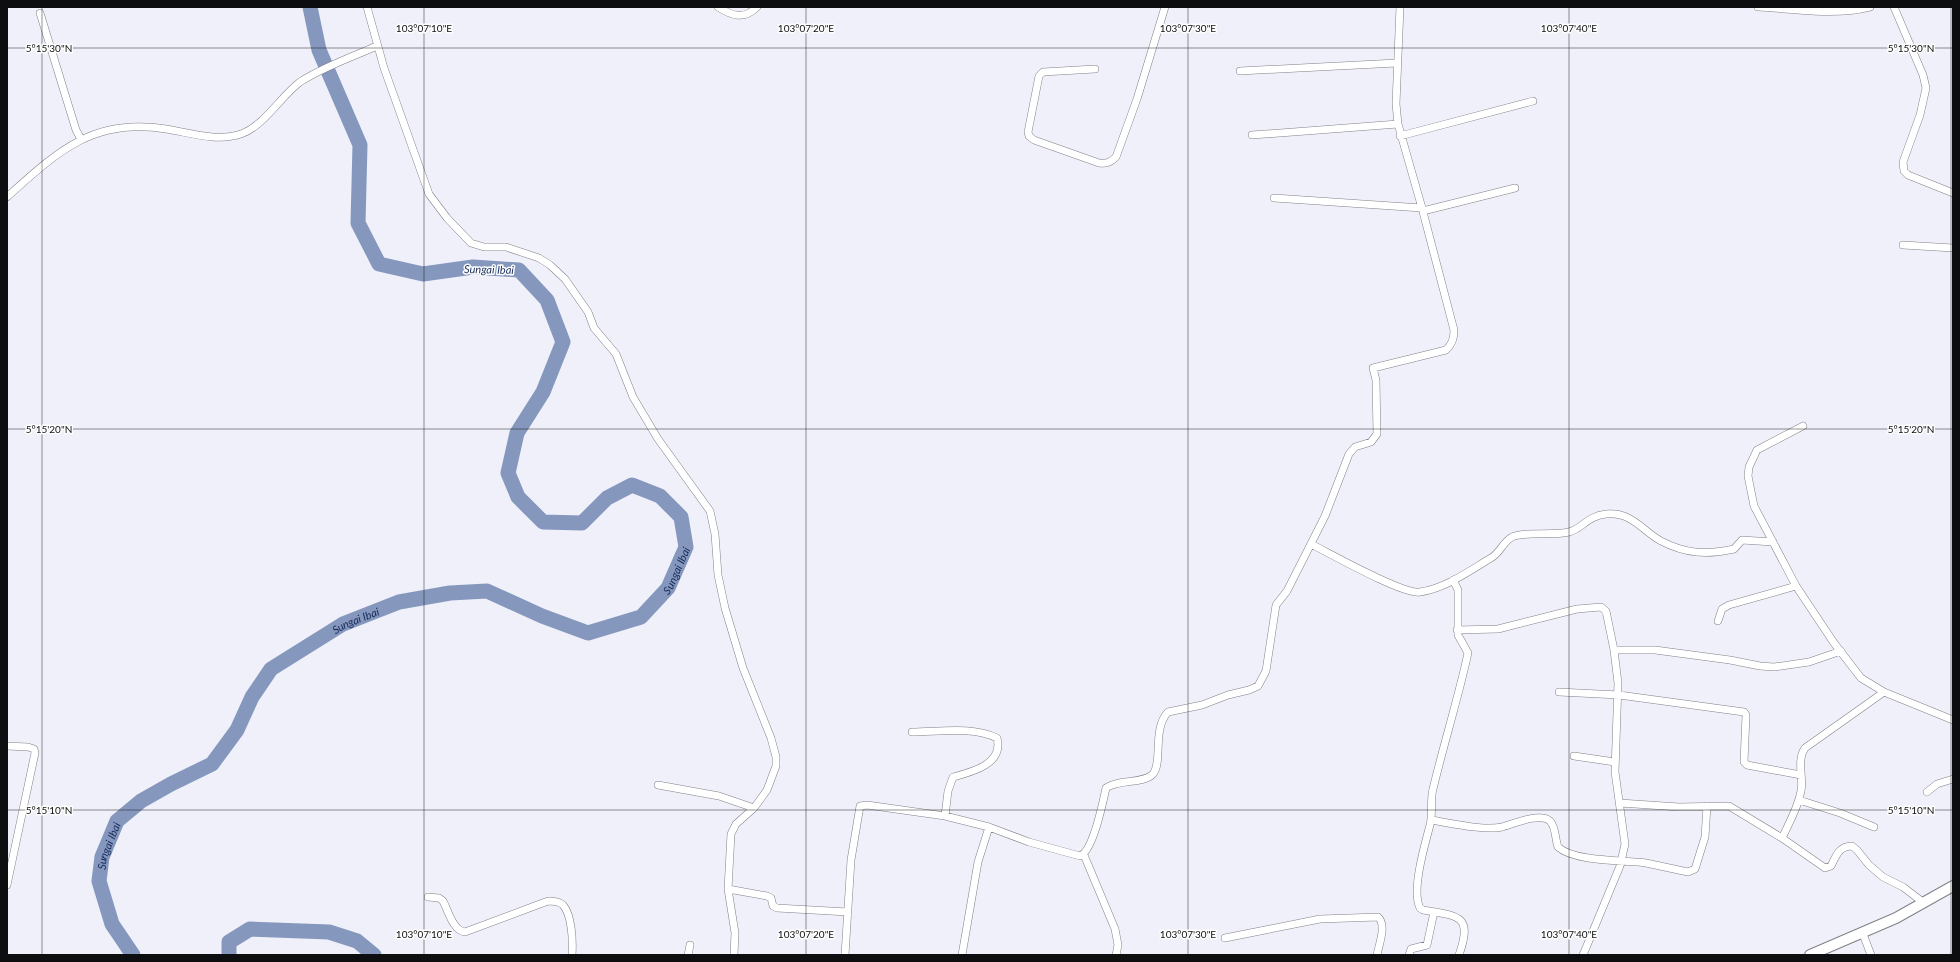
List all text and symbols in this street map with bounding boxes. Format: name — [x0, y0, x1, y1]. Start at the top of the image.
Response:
text: 103°07'10"E — [396, 22, 452, 34]
text: 103°07'20"E — [778, 22, 834, 34]
text: 103°07'30"E — [1160, 22, 1216, 34]
text: 103°07'40"E — [1541, 22, 1597, 34]
text: 5°15'30"N — [26, 42, 72, 54]
text: 5°15'30"N — [1888, 42, 1934, 54]
water label: Sungai Ibai — [464, 262, 514, 276]
text: 5°15'20"N — [26, 423, 72, 435]
text: 5°15'20"N — [1888, 423, 1934, 435]
water label: Sungai Ibai — [660, 544, 692, 596]
water label: Sungai Ibai — [329, 604, 381, 636]
text: 5°15'10"N — [26, 804, 72, 816]
text: 5°15'10"N — [1888, 804, 1934, 816]
water label: Sungai Ibai — [94, 820, 123, 870]
text: 103°07'10"E — [396, 928, 452, 940]
text: 103°07'20"E — [778, 928, 834, 940]
text: 103°07'30"E — [1160, 928, 1216, 940]
text: 103°07'40"E — [1541, 928, 1597, 940]

